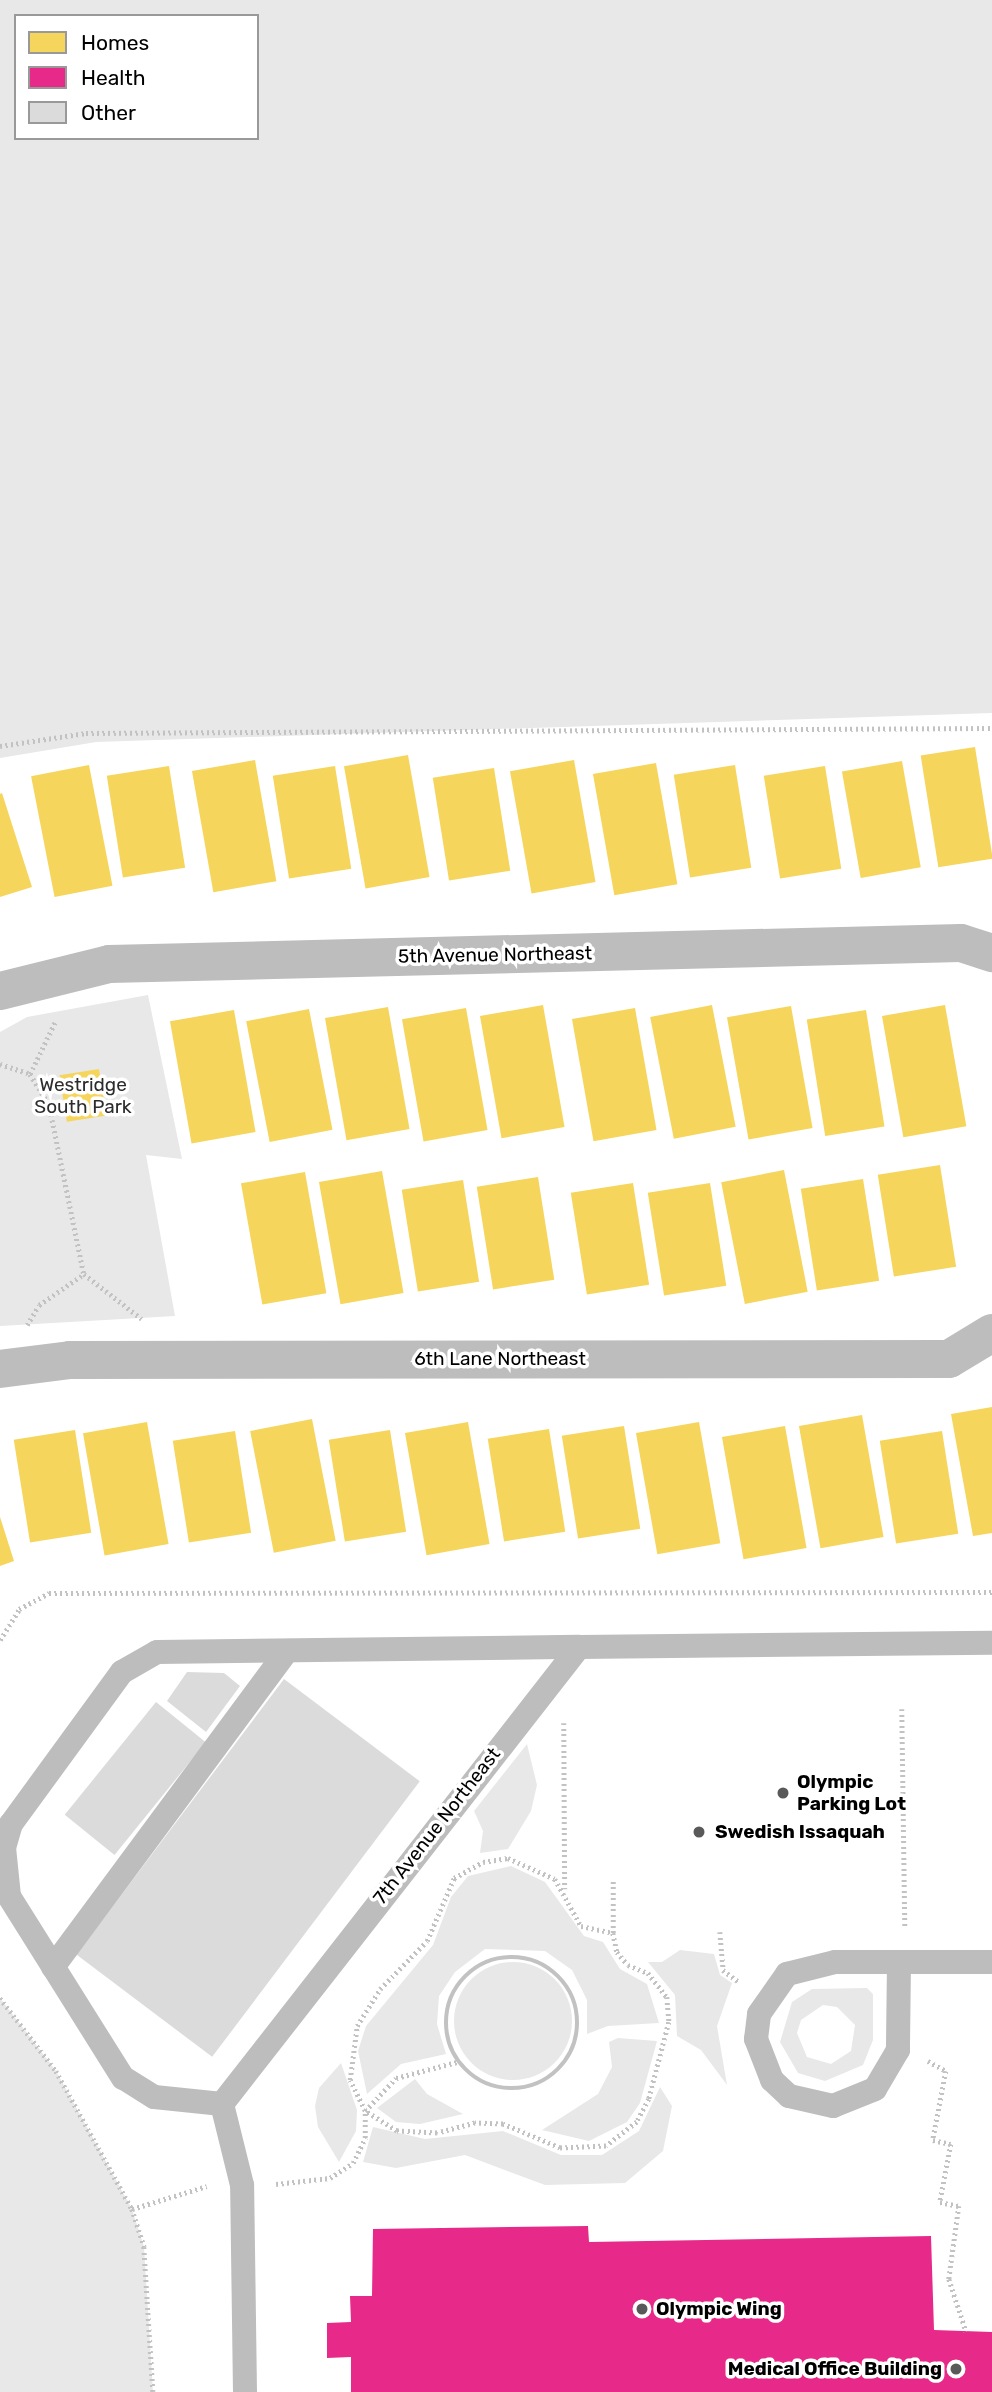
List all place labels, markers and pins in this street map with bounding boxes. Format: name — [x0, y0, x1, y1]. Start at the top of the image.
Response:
place label: Olympic Parking Lot — [797, 1771, 906, 1815]
marker: Olympic Parking Lot — [775, 1785, 791, 1801]
place label: Swedish Issaquah — [715, 1821, 885, 1843]
marker: Swedish Issaquah — [689, 1822, 709, 1842]
place label: Olympic Wing — [656, 2298, 782, 2320]
marker: Olympic Wing — [634, 2301, 650, 2317]
place label: Medical Office Building — [728, 2358, 942, 2380]
marker: Medical Office Building — [948, 2361, 964, 2377]

